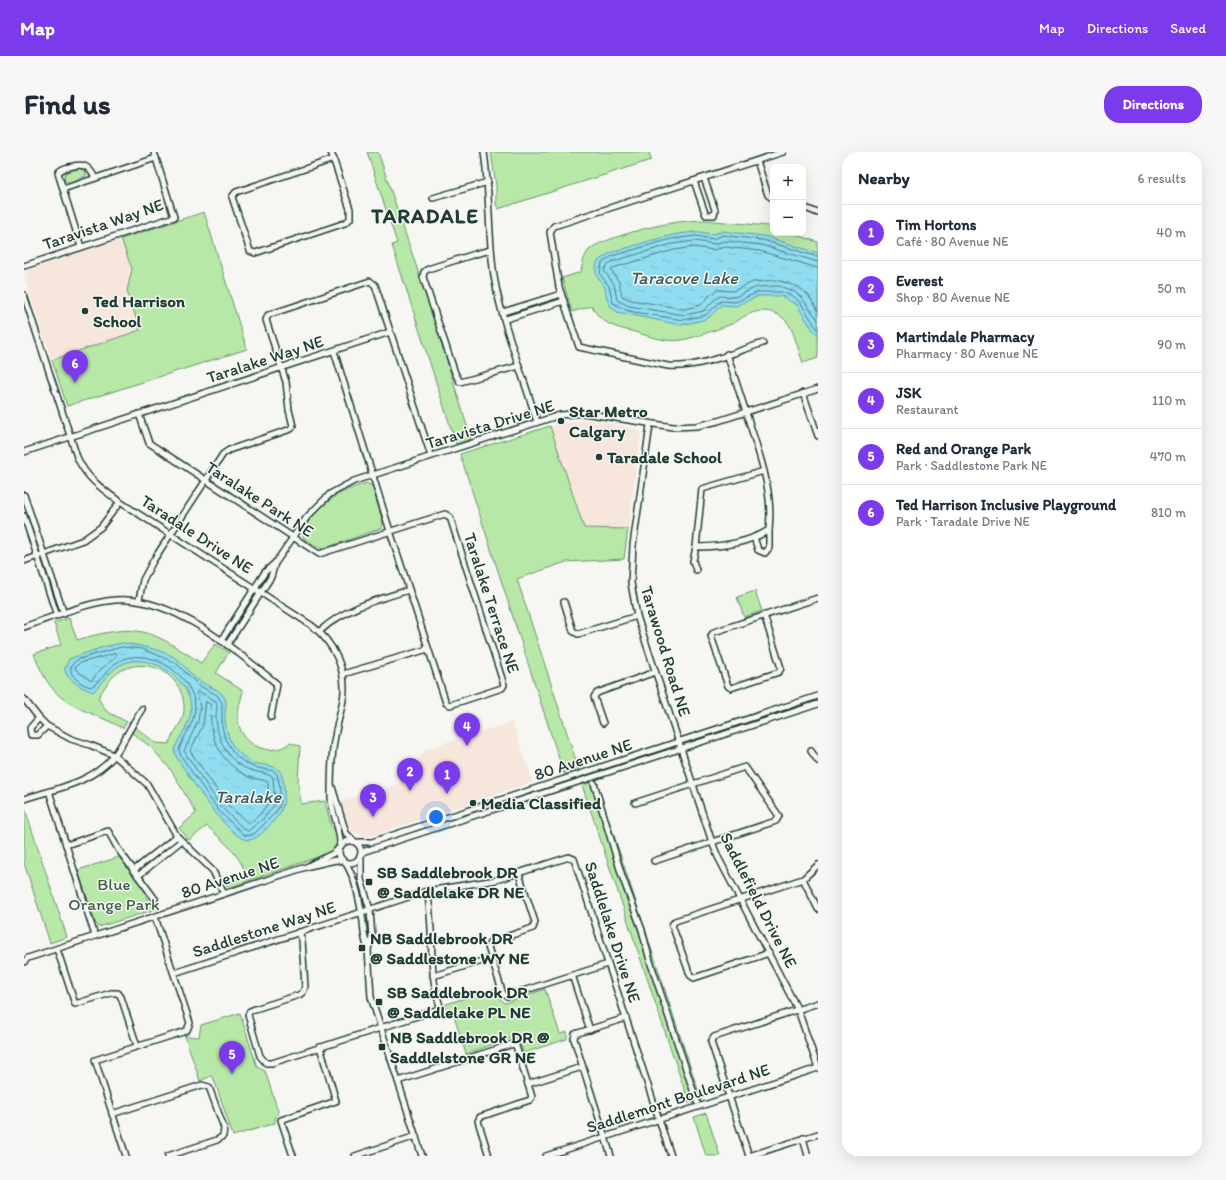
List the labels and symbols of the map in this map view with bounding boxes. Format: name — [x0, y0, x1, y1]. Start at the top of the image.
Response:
street label: Taravista Way NE — [40, 194, 166, 254]
district label: TARADALE — [370, 203, 479, 228]
water label: Taracove Lake — [630, 267, 739, 289]
place label: Ted Harrison School — [92, 291, 186, 331]
marker: Ted Harrison School — [80, 306, 90, 316]
street label: Taralake Way NE — [204, 331, 326, 387]
pin: 6 — [62, 350, 88, 383]
street label: Taravista Drive NE — [423, 395, 557, 453]
place label: Star Metro Calgary — [569, 401, 648, 442]
marker: Star Metro Calgary — [556, 416, 566, 426]
place label: Taradale School — [606, 447, 722, 467]
marker: Taradale School — [594, 452, 604, 462]
street label: Taralake Park NE — [202, 457, 318, 541]
street label: Taradale Drive NE — [137, 490, 257, 578]
street label: Taralake Terrace NE — [460, 530, 524, 676]
street label: Tarawood Road NE — [637, 583, 695, 719]
pin: 4 — [454, 713, 480, 746]
street label: 80 Avenue NE — [532, 734, 634, 784]
pin: 2 — [397, 758, 423, 791]
pin: 1 — [434, 761, 460, 794]
pin: 3 — [360, 784, 386, 817]
water label: Taralake — [215, 786, 282, 808]
place label: Media Classified — [481, 793, 602, 813]
marker: Media Classified — [468, 798, 478, 808]
your location — [426, 807, 446, 827]
street label: Saddlefield Drive NE — [716, 829, 802, 971]
street label: 80 Avenue NE — [179, 852, 281, 902]
street label: Saddlelake Drive NE — [581, 859, 645, 1005]
place label: SB Saddlebrook DR @ Saddlelake DR NE — [377, 862, 525, 902]
park label: Blue Orange Park — [68, 874, 160, 914]
marker: SB Saddlebrook DR @ Saddlelake DR NE — [364, 877, 374, 887]
street label: Saddlestone Way NE — [190, 896, 338, 962]
place label: NB Saddlebrook DR @ Saddlestone WY NE — [370, 928, 530, 968]
marker: NB Saddlebrook DR @ Saddlestone WY NE — [357, 943, 367, 953]
place label: SB Saddlebrook DR @ Saddlelake PL NE — [387, 982, 531, 1022]
marker: SB Saddlebrook DR @ Saddlelake PL NE — [374, 997, 384, 1007]
place label: NB Saddlebrook DR @ Saddlelstone GR NE — [390, 1027, 550, 1067]
pin: 5 — [219, 1041, 245, 1074]
marker: NB Saddlebrook DR @ Saddlelstone GR NE — [377, 1042, 387, 1052]
street label: Saddlemont Boulevard NE — [584, 1059, 772, 1137]

